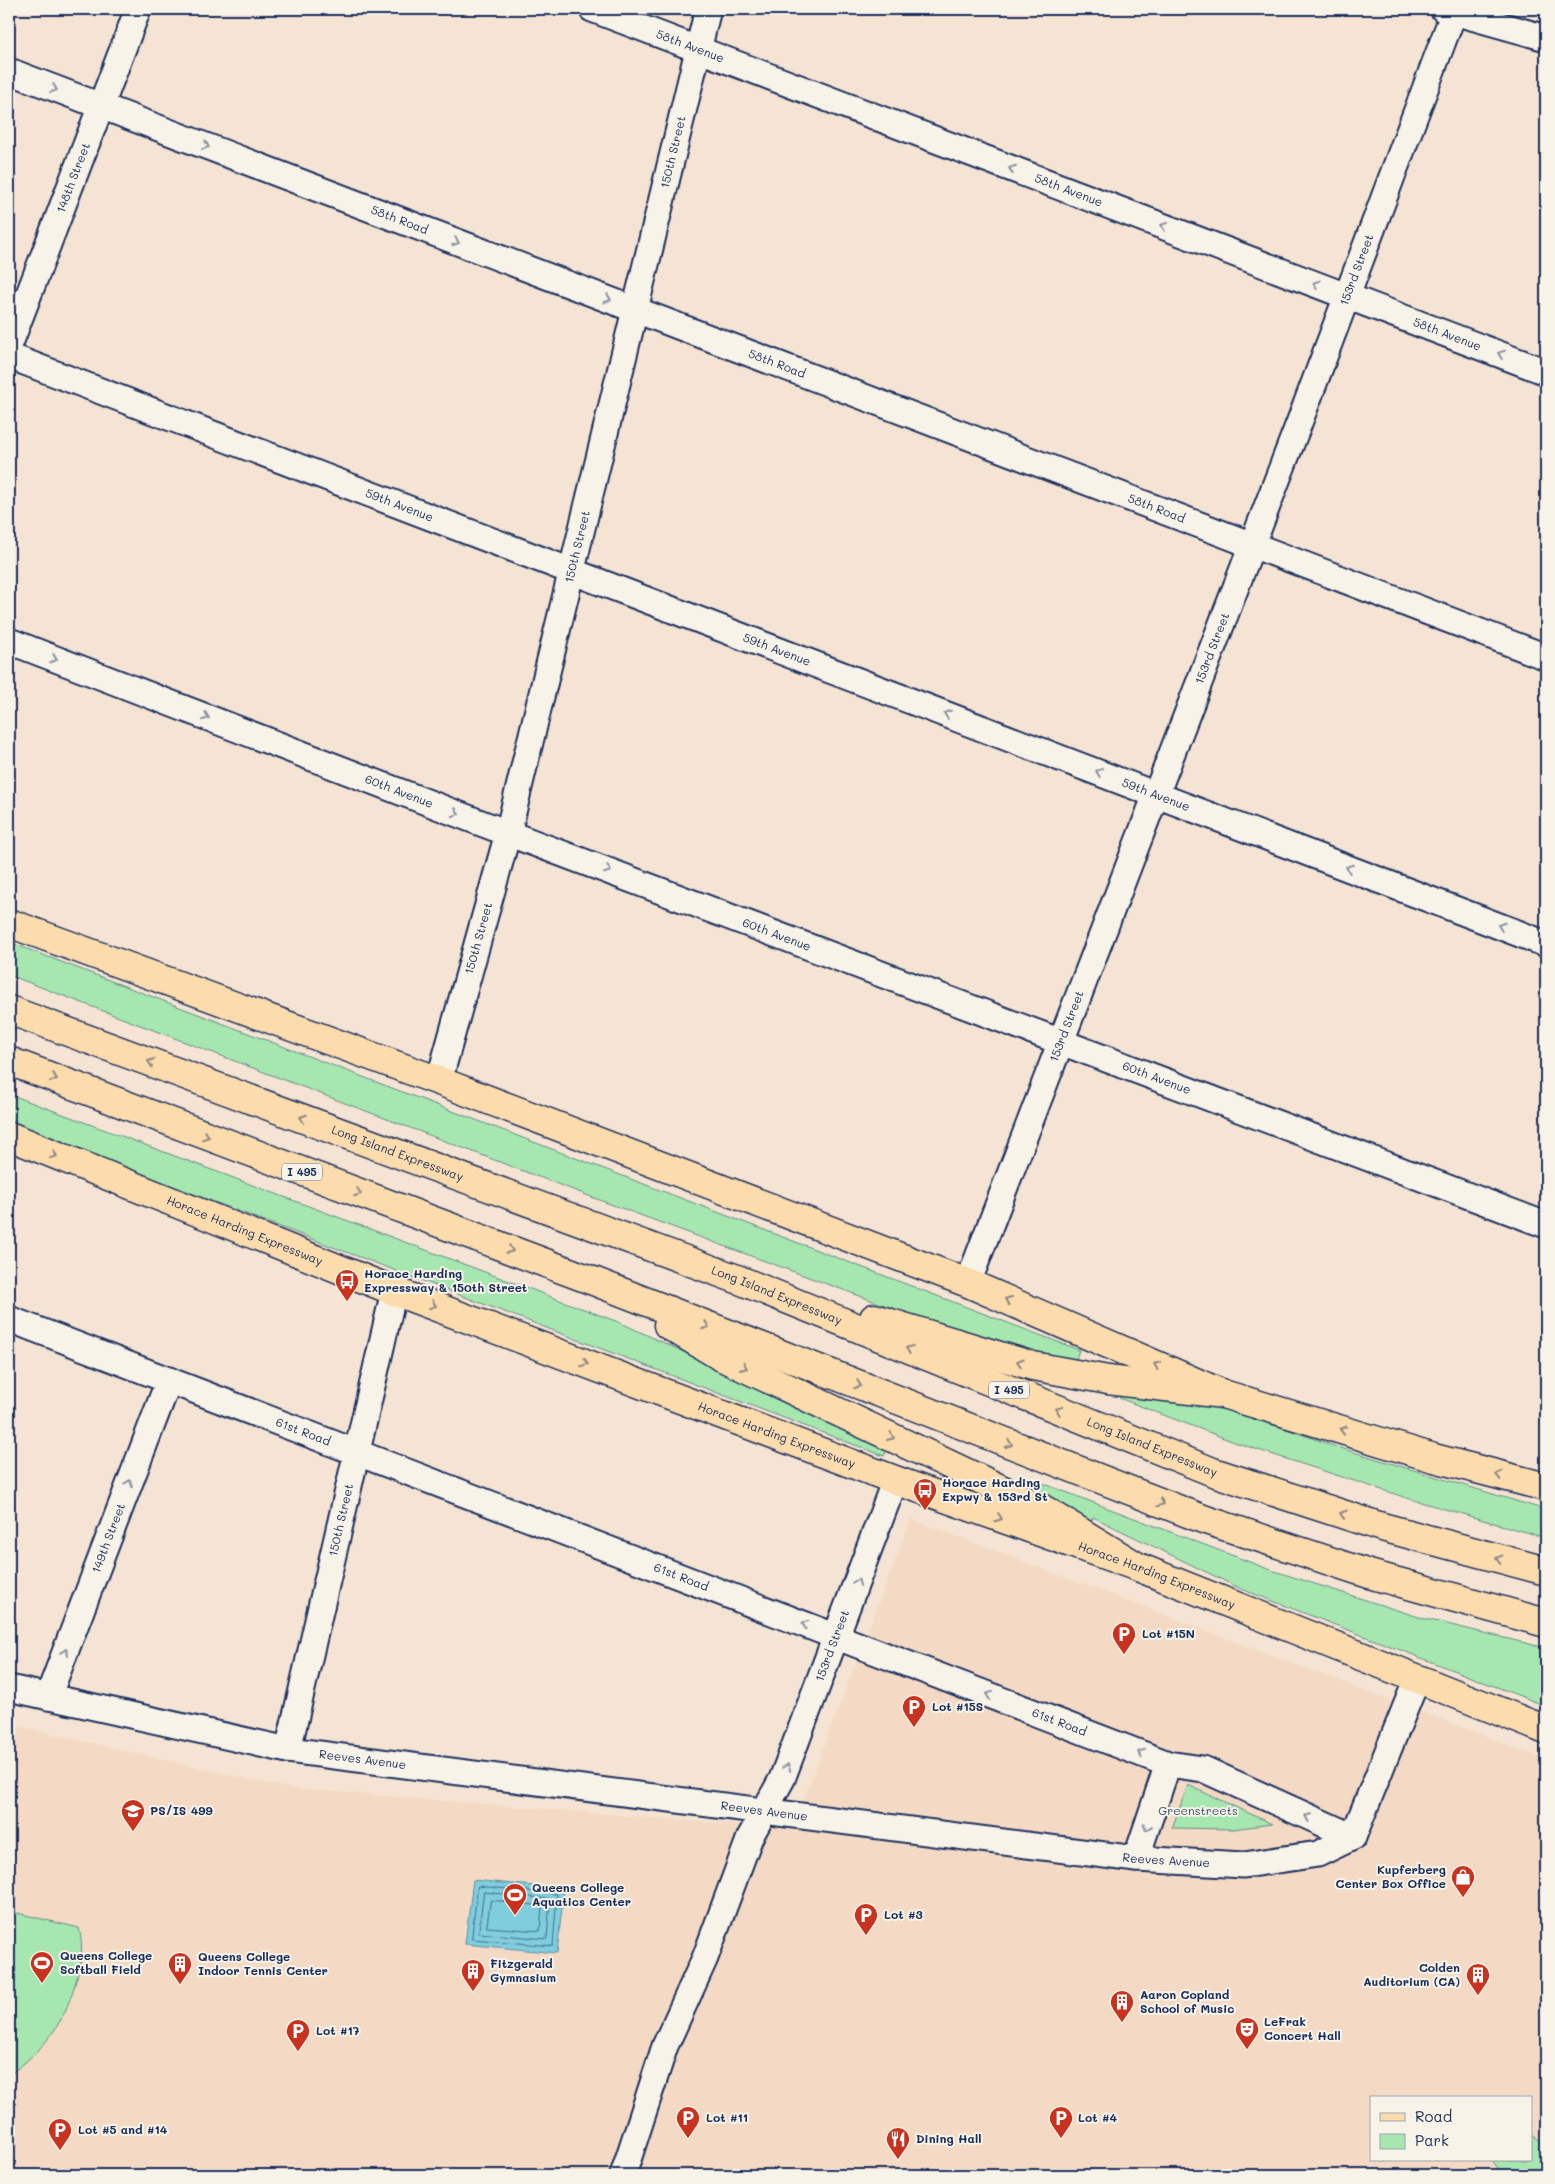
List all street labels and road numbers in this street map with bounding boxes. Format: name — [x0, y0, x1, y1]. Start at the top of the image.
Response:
street label: 58th Avenue — [654, 25, 727, 66]
street label: 150th Street — [656, 114, 689, 190]
street label: 148th Street — [52, 140, 93, 215]
street label: 58th Avenue — [1033, 169, 1105, 210]
street label: 58th Road — [369, 201, 431, 237]
street label: 153rd Street — [1335, 232, 1377, 308]
street label: 58th Avenue — [1411, 313, 1484, 354]
street label: 58th Road — [747, 345, 809, 381]
street label: 59th Avenue — [363, 484, 436, 525]
street label: 58th Road — [1126, 489, 1188, 526]
street label: 150th Street — [560, 509, 593, 584]
street label: 153rd Street — [1190, 610, 1232, 686]
street label: 59th Avenue — [741, 629, 813, 669]
street label: 60th Avenue — [363, 770, 436, 811]
street label: 59th Avenue — [1120, 774, 1193, 814]
street label: 150th Street — [460, 900, 495, 976]
street label: 60th Avenue — [741, 913, 814, 954]
street label: 153rd Street — [1045, 988, 1087, 1064]
street label: 60th Avenue — [1120, 1057, 1194, 1097]
street label: Long Island Expressway — [330, 1121, 466, 1184]
road number: I 495 — [282, 1164, 322, 1180]
street label: Horace Harding Expressway — [165, 1191, 325, 1269]
street label: Long Island Expressway — [709, 1261, 845, 1328]
road number: I 495 — [989, 1382, 1029, 1398]
street label: Horace Harding Expressway — [696, 1397, 858, 1471]
street label: 61st Road — [274, 1413, 334, 1449]
street label: Long Island Expressway — [1085, 1413, 1219, 1480]
street label: 150th Street — [324, 1482, 356, 1558]
street label: 149th Street — [87, 1501, 128, 1575]
street label: Horace Harding Expressway — [1076, 1537, 1238, 1612]
street label: 61st Road — [652, 1558, 712, 1594]
street label: 153rd Street — [811, 1608, 852, 1683]
street label: 61st Road — [1030, 1704, 1090, 1739]
street label: Reeves Avenue — [318, 1745, 407, 1772]
street label: Reeves Avenue — [720, 1797, 809, 1824]
street label: Reeves Avenue — [1122, 1848, 1210, 1870]

